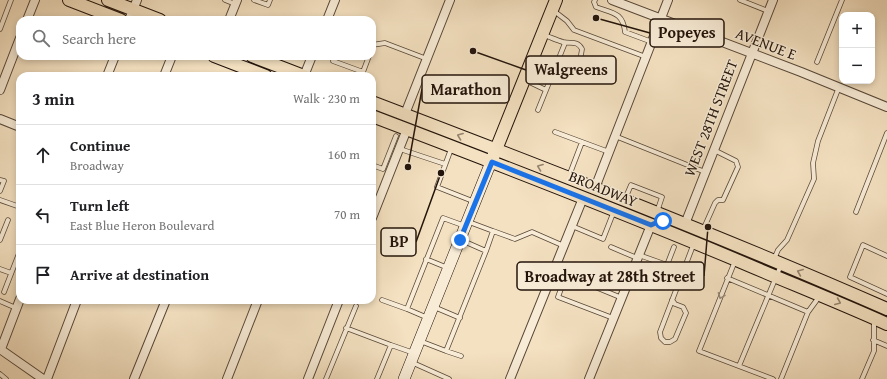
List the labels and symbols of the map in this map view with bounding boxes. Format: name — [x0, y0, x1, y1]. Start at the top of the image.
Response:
callout: Popeyes — [650, 19, 724, 47]
text: Popeyes — [658, 20, 716, 44]
street label: AVENUE E — [733, 22, 800, 65]
callout: Walgreens — [526, 56, 616, 84]
street label: WEST 28TH STREET — [679, 56, 743, 179]
text: Walgreens — [534, 57, 608, 81]
callout: Marathon — [422, 75, 509, 103]
text: Marathon — [431, 77, 502, 101]
one-way arrow — [457, 132, 464, 140]
one-way arrow — [537, 164, 544, 172]
street label: BROADWAY — [566, 165, 641, 212]
route start — [654, 212, 672, 230]
callout: BP — [381, 228, 416, 256]
text: BP — [389, 229, 409, 253]
route end — [451, 231, 469, 249]
callout: Broadway at 28th Street — [517, 262, 704, 290]
text: Broadway at 28th Street — [525, 264, 695, 288]
one-way arrow — [796, 268, 803, 276]
one-way arrow — [717, 293, 725, 300]
one-way arrow — [834, 298, 841, 306]

